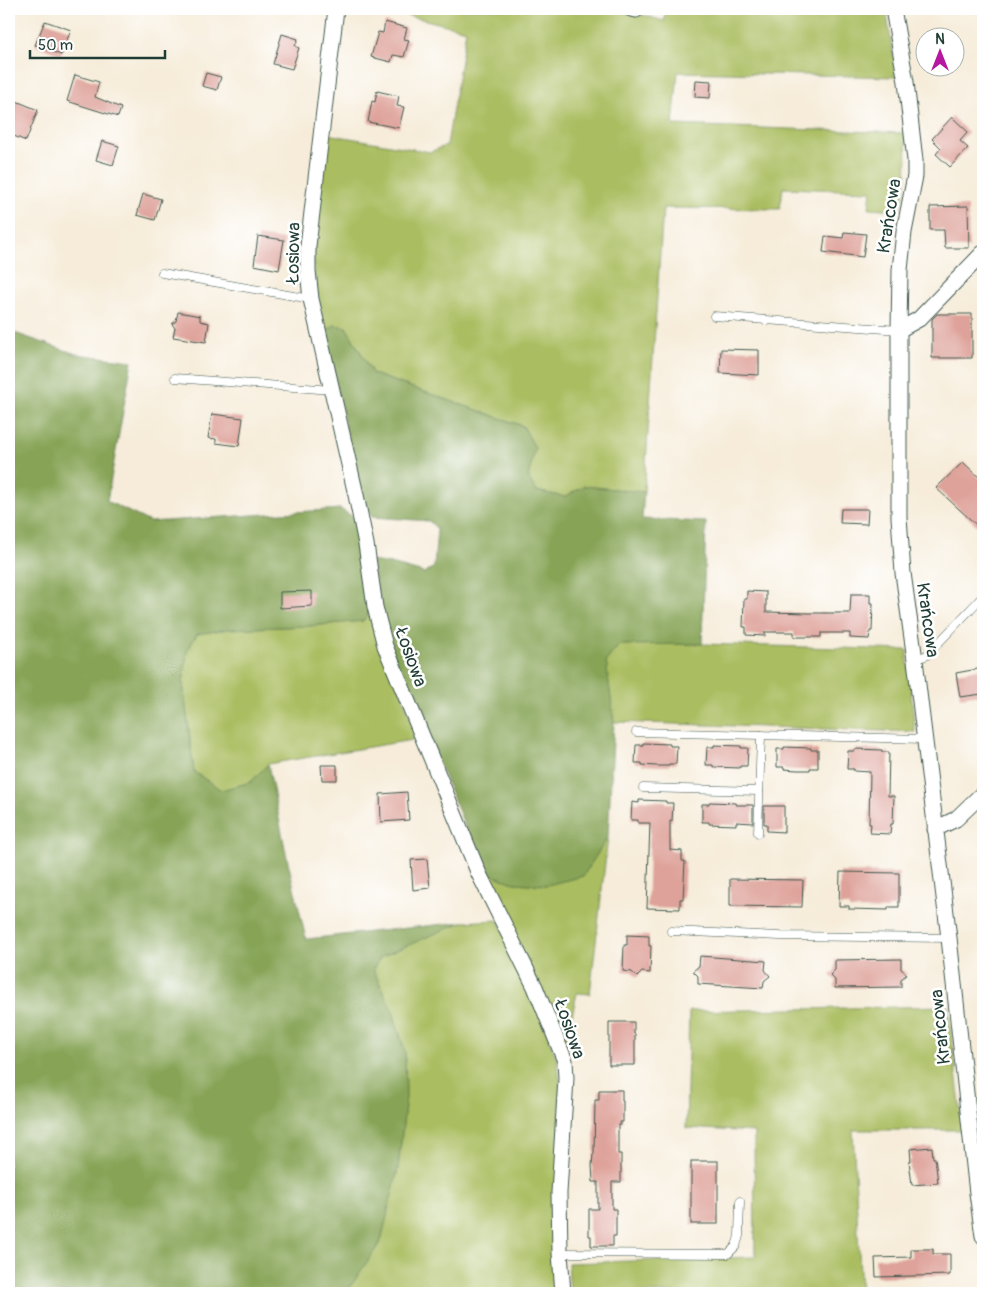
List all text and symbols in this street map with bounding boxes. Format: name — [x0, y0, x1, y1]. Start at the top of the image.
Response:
scale bar — [30, 28, 165, 60]
north arrow — [914, 28, 964, 78]
text: N — [935, 31, 945, 48]
text: 50 m — [38, 36, 73, 55]
street label: Krańcowa — [872, 177, 907, 255]
street label: Łosiowa — [281, 222, 306, 285]
street label: Krańcowa — [911, 581, 944, 659]
street label: Łosiowa — [389, 624, 432, 690]
street label: Krańcowa — [925, 988, 956, 1066]
street label: Łosiowa — [548, 996, 590, 1062]

